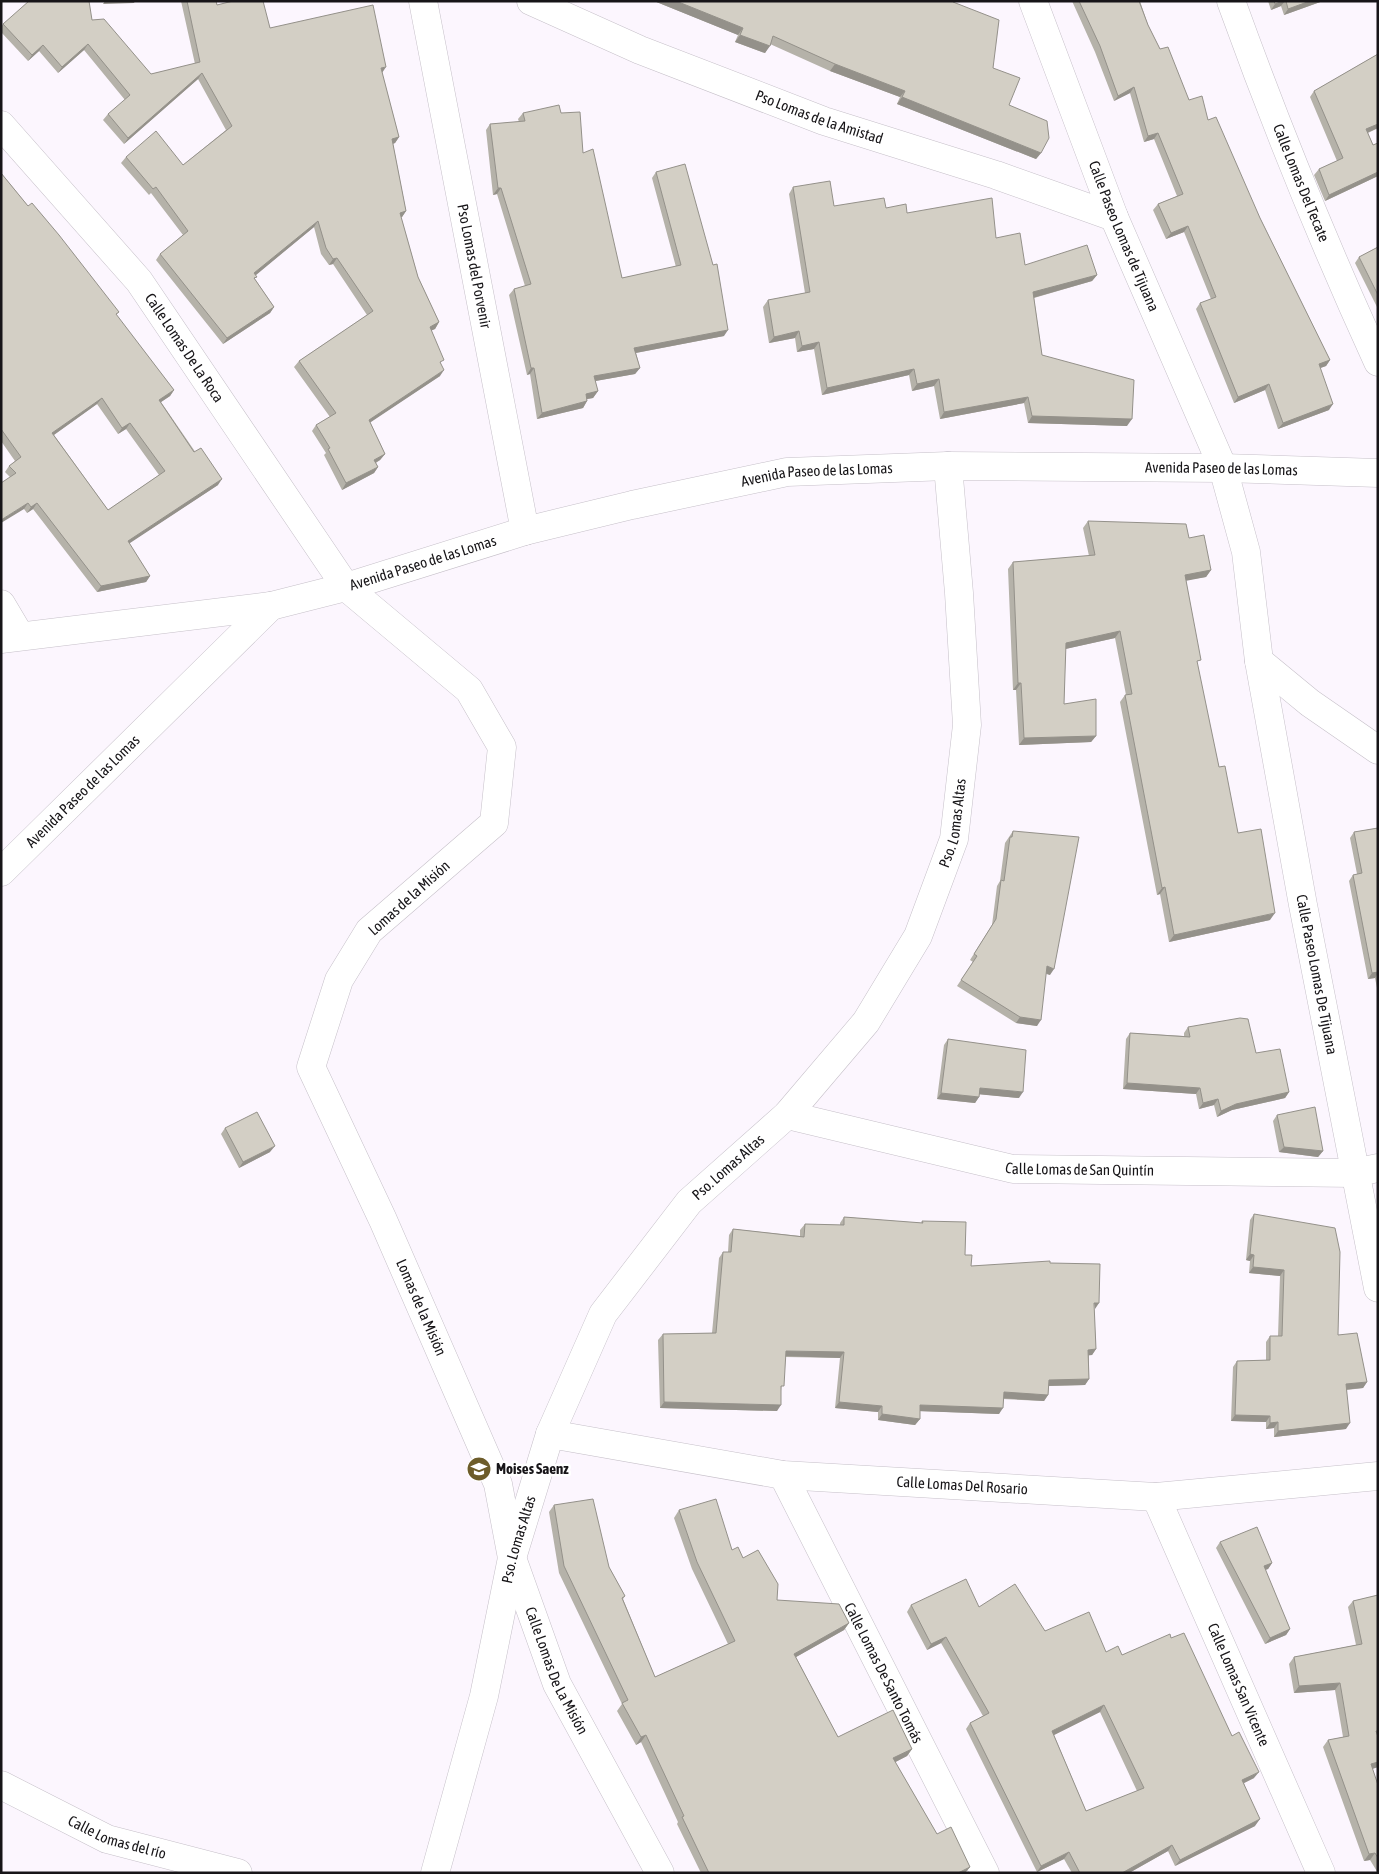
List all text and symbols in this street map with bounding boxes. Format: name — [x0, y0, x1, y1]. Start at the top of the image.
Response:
street label: Pso Lomas de la Amistad — [753, 86, 885, 147]
street label: Calle Lomas Del Tecate — [1270, 121, 1333, 244]
street label: Calle Paseo Lomas de Tijuana — [1086, 158, 1163, 314]
street label: Pso Lomas del Porvenir — [454, 202, 495, 330]
street label: Calle Lomas De La Roca — [142, 290, 227, 405]
street label: Avenida Paseo de las Lomas — [1145, 458, 1298, 478]
street label: Avenida Paseo de las Lomas — [739, 459, 893, 490]
street label: Avenida Paseo de las Lomas — [347, 532, 498, 593]
street label: Avenida Paseo de las Lomas — [22, 731, 143, 851]
street label: Pso. Lomas Altas — [935, 778, 969, 870]
street label: Lomas de la Misión — [365, 857, 453, 939]
street label: Calle Paseo Lomas De Tijuana — [1293, 893, 1341, 1056]
street label: Pso. Lomas Altas — [688, 1130, 767, 1203]
street label: Calle Lomas de San Quintín — [1004, 1158, 1154, 1179]
street label: Lomas de la Misión — [393, 1256, 450, 1358]
school or university icon: Moises Saenz — [466, 1456, 492, 1482]
place label: Moises Saenz — [496, 1460, 569, 1477]
street label: Calle Lomas Del Rosario — [896, 1473, 1028, 1497]
street label: Pso. Lomas Altas — [498, 1493, 539, 1585]
street label: Calle Lomas De Santo Tomás — [841, 1600, 927, 1746]
street label: Calle Lomas De La Misión — [522, 1604, 592, 1737]
street label: Calle Lomas San Vicente — [1204, 1620, 1273, 1749]
street label: Calle Lomas del río — [65, 1812, 168, 1862]

